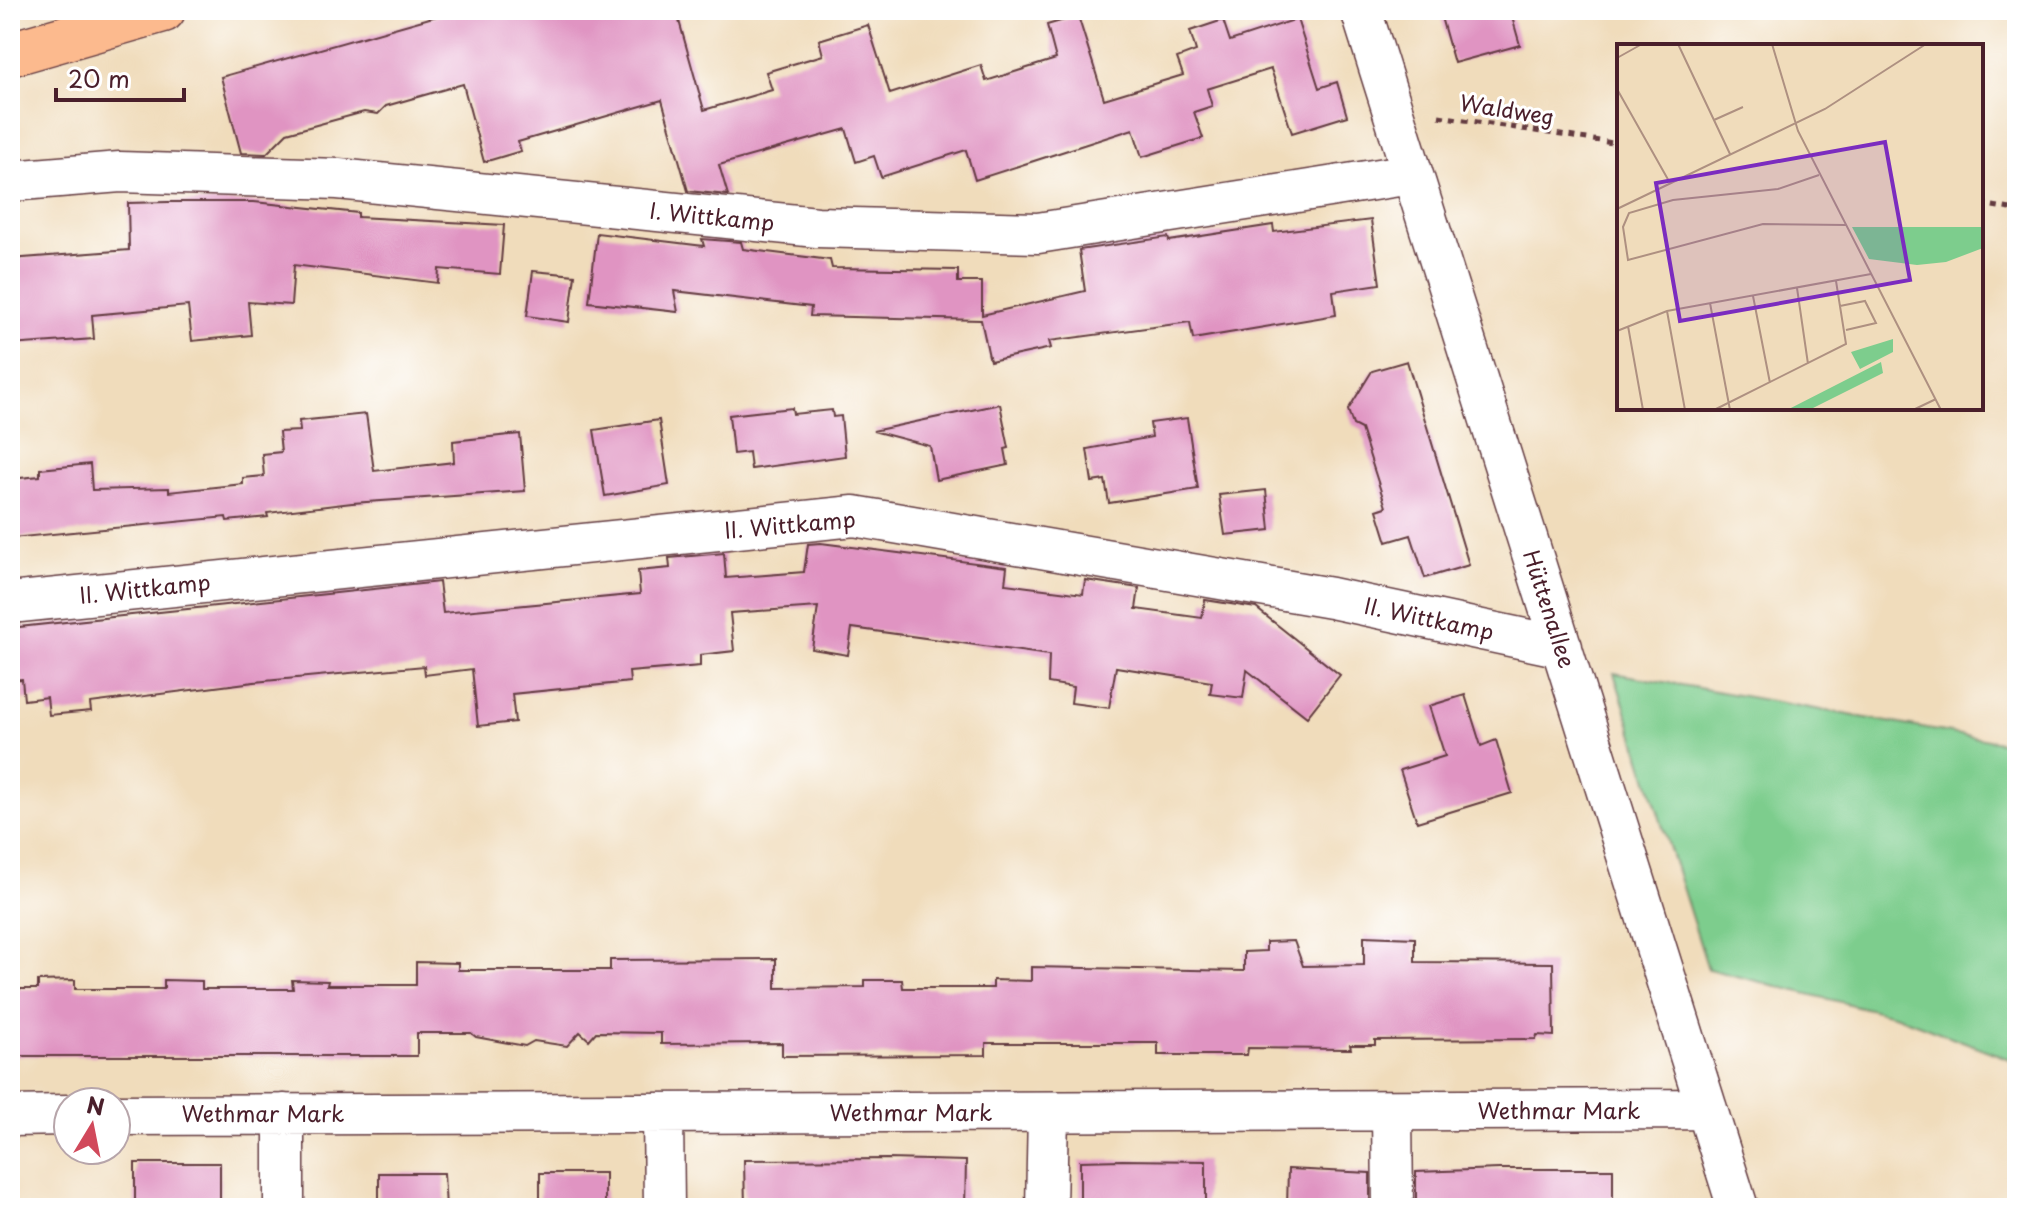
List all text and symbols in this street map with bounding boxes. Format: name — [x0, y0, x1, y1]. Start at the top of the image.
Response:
inset map — [1617, 44, 1983, 410]
scale bar — [56, 52, 184, 102]
text: 20 m — [68, 60, 130, 96]
street label: Waldweg — [1458, 85, 1557, 132]
street label: I. Wittkamp — [648, 193, 776, 238]
street label: II. Wittkamp — [723, 501, 857, 546]
street label: Hüttenallee — [1516, 545, 1585, 672]
street label: II. Wittkamp — [78, 564, 212, 611]
street label: II. Wittkamp — [1362, 588, 1497, 647]
north arrow — [52, 1086, 132, 1166]
text: N — [84, 1087, 107, 1123]
street label: Wethmar Mark — [1478, 1093, 1640, 1126]
street label: Wethmar Mark — [830, 1095, 992, 1128]
street label: Wethmar Mark — [182, 1096, 344, 1129]

